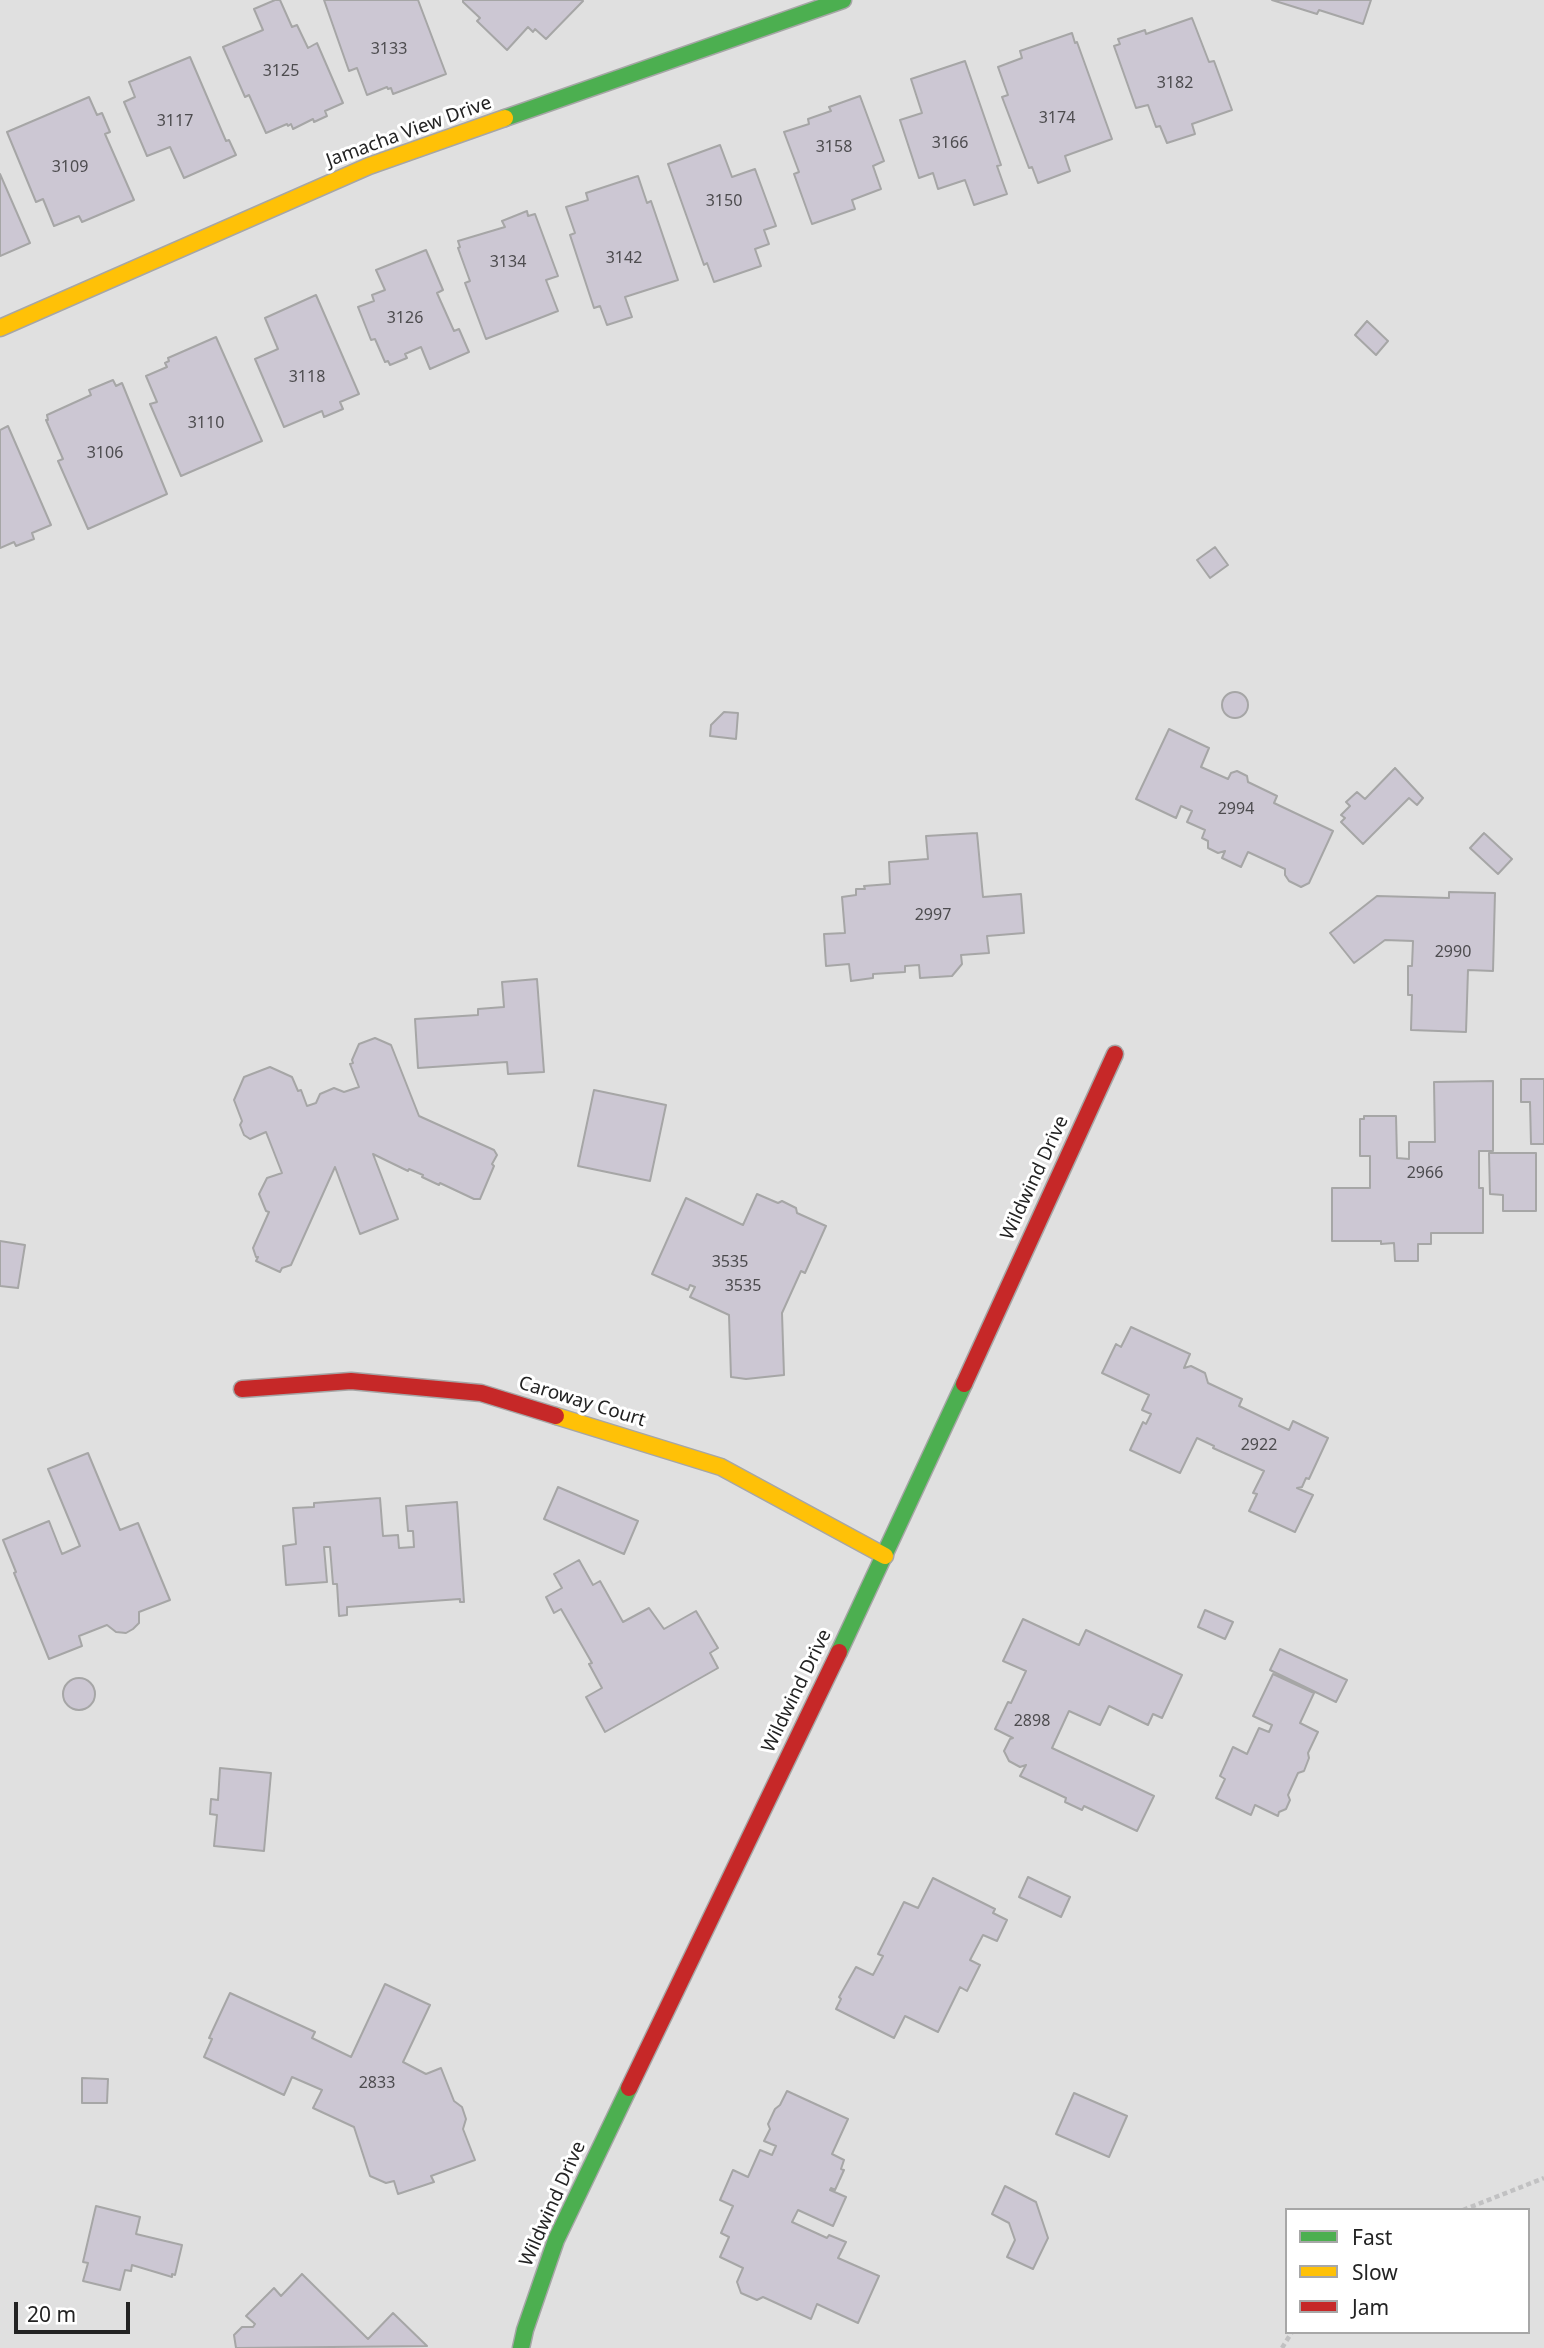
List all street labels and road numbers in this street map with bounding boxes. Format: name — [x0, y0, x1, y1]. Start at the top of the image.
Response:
street label: Jamacha View Drive — [323, 91, 495, 173]
street label: Wildwind Drive — [996, 1112, 1074, 1244]
street label: Caroway Court — [516, 1372, 648, 1432]
street label: Wildwind Drive — [757, 1626, 837, 1756]
street label: Wildwind Drive — [515, 2138, 591, 2270]

